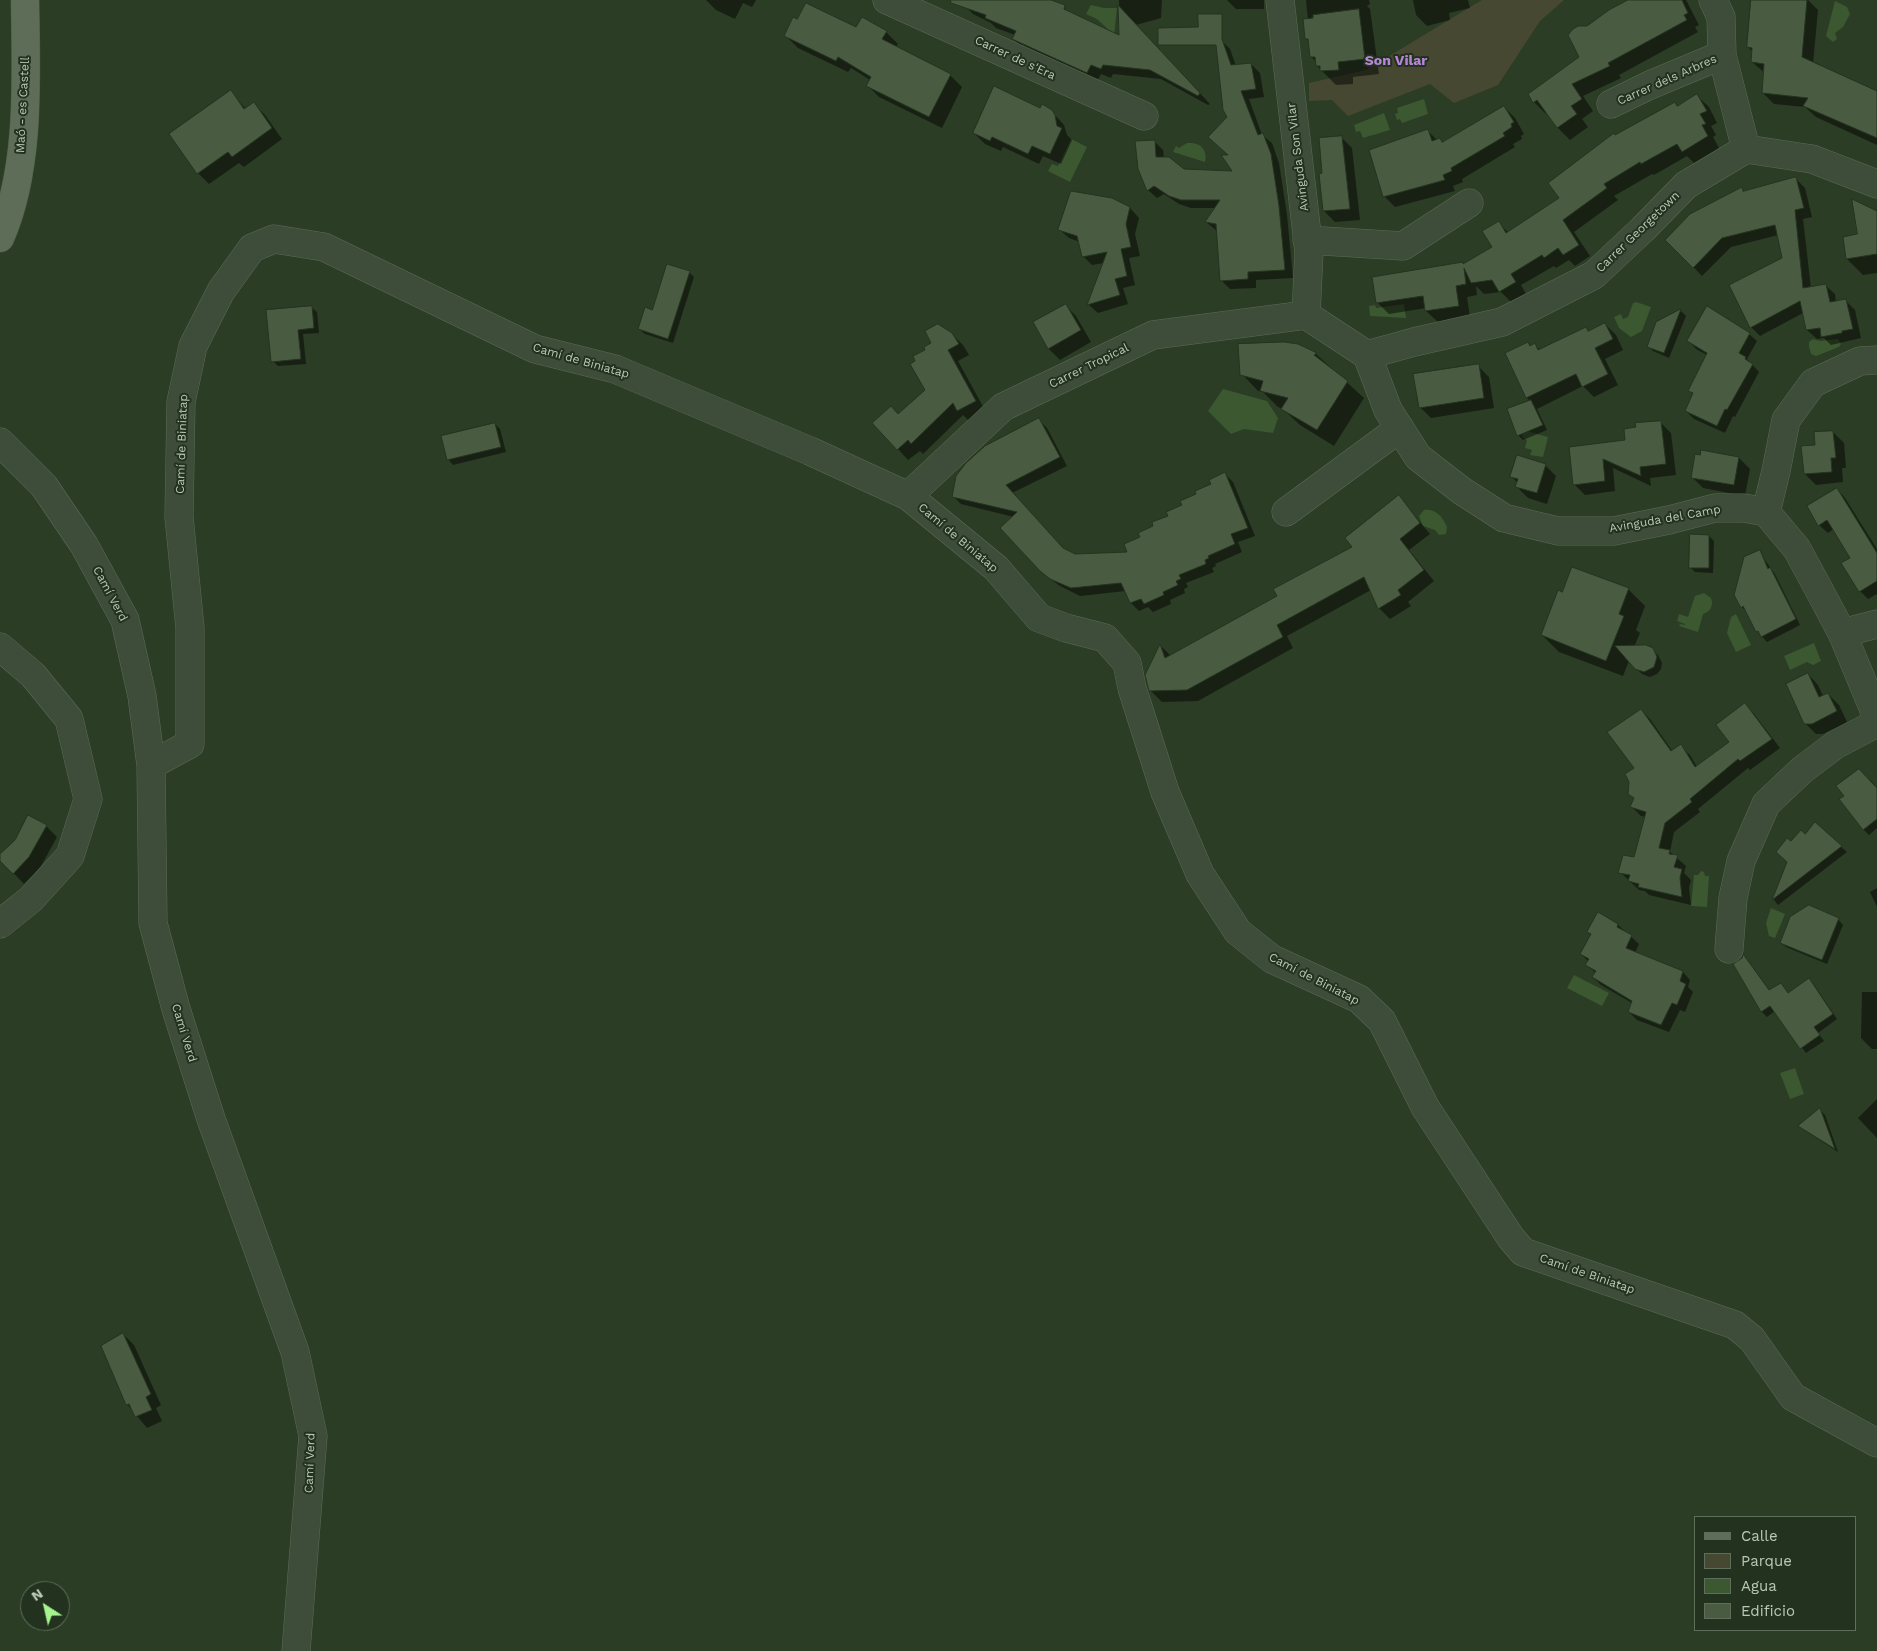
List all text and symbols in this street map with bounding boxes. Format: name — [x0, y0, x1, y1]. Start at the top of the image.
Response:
street label: Carrer de s'Era — [972, 33, 1058, 83]
street label: Carrer dels Arbres — [1615, 52, 1719, 108]
district label: Son Vilar — [1365, 53, 1427, 69]
street label: Maó - es Castell — [13, 56, 33, 154]
street label: Avinguda Son Vilar — [1284, 102, 1312, 212]
street label: Carrer Georgetown — [1593, 188, 1683, 276]
street label: Camí de Biniatap — [531, 340, 631, 382]
street label: Carrer Tropical — [1047, 341, 1131, 391]
street label: Camí de Biniatap — [173, 394, 191, 494]
street label: Camí de Biniatap — [915, 500, 1001, 576]
street label: Avinguda del Camp — [1608, 502, 1722, 536]
street label: Camí Verd — [90, 564, 130, 624]
street label: Camí de Biniatap — [1266, 950, 1362, 1008]
street label: Camí Verd — [168, 1002, 200, 1064]
street label: Camí de Biniatap — [1537, 1251, 1637, 1297]
street label: Camí Verd — [302, 1433, 318, 1493]
legend — [1694, 1516, 1857, 1631]
text: Calle — [1741, 1527, 1778, 1545]
text: Parque — [1741, 1552, 1792, 1570]
text: Agua — [1741, 1577, 1777, 1595]
north arrow — [20, 1581, 70, 1631]
text: N — [28, 1585, 46, 1604]
text: Edificio — [1741, 1602, 1795, 1620]

